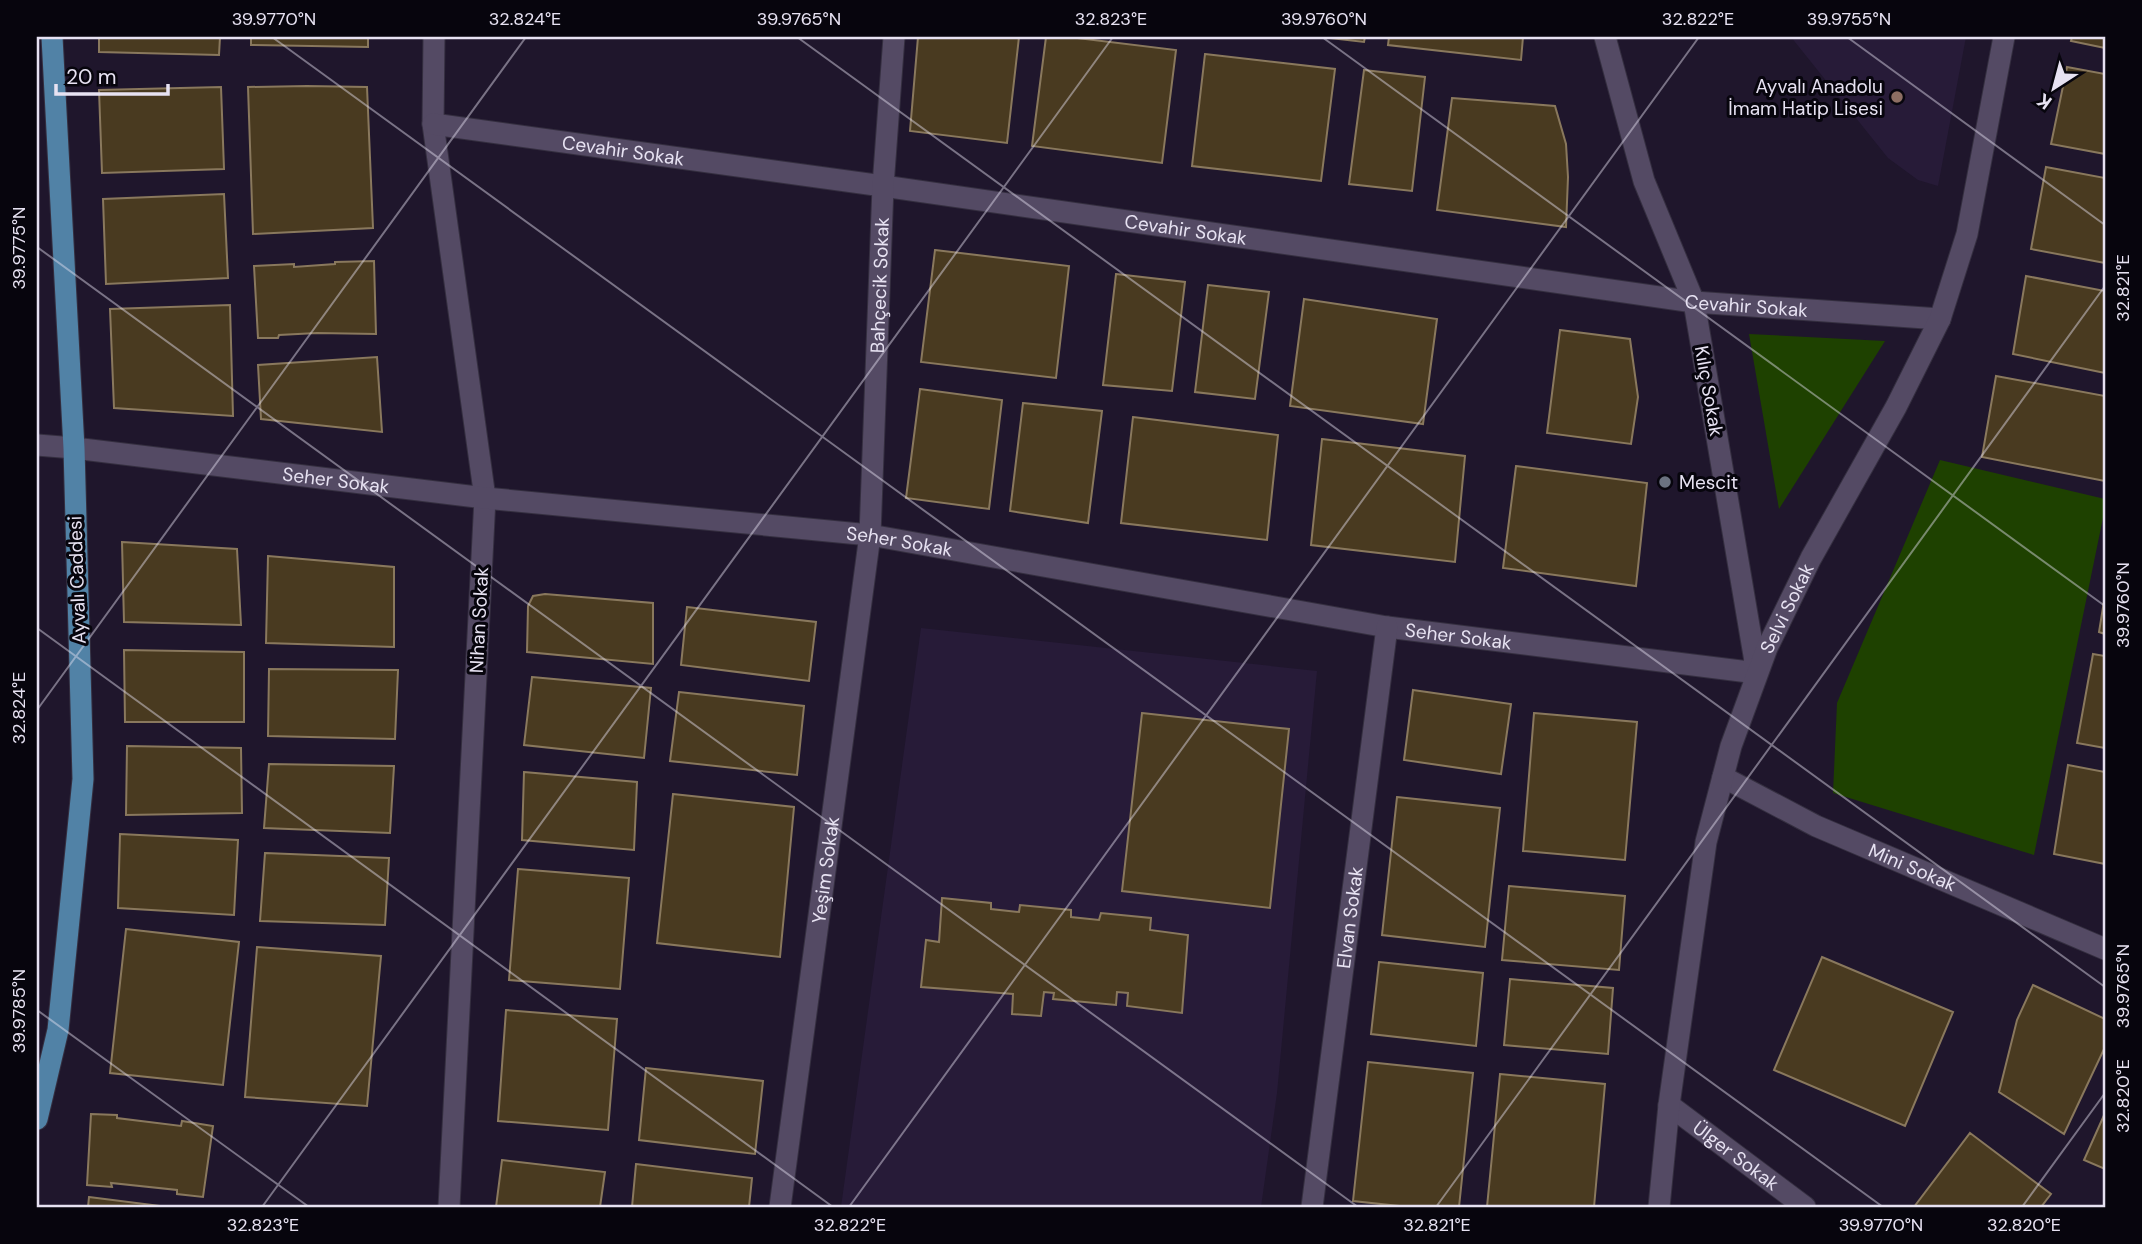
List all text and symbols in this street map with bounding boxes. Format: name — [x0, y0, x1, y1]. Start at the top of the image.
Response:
text: 39.9770°N — [232, 7, 316, 31]
text: 32.824°E — [489, 7, 561, 31]
text: 39.9765°N — [757, 7, 841, 31]
text: 32.823°E — [1075, 7, 1147, 31]
text: 39.9760°N — [1281, 7, 1367, 31]
text: 32.822°E — [1662, 7, 1734, 31]
text: 39.9755°N — [1807, 7, 1891, 31]
scale bar — [56, 52, 168, 96]
north arrow — [2020, 52, 2090, 122]
text: 20 m — [66, 63, 117, 91]
place label: Ayvalı Anadolu İmam Hatip Lisesi — [1728, 74, 1883, 121]
text: K — [2032, 88, 2057, 115]
marker: Ayvalı Anadolu İmam Hatip Lisesi — [1889, 89, 1905, 105]
street label: Cevahir Sokak — [560, 129, 686, 171]
text: 39.9775°N — [7, 206, 31, 290]
street label: Cevahir Sokak — [1123, 208, 1249, 250]
street label: Bahçecik Sokak — [864, 216, 894, 354]
text: 32.821°E — [2111, 254, 2135, 322]
street label: Cevahir Sokak — [1683, 288, 1809, 322]
street label: Kılıç Sokak — [1689, 344, 1729, 439]
street label: Seher Sokak — [281, 461, 391, 499]
place label: Mescit — [1679, 470, 1738, 495]
marker: Mescit — [1657, 474, 1673, 490]
street label: Ayvalı Caddesi — [62, 516, 92, 644]
street label: Seher Sokak — [845, 520, 955, 562]
street label: Selvi Sokak — [1754, 559, 1819, 657]
text: 39.9760°N — [2111, 562, 2135, 648]
street label: Nihan Sokak — [464, 566, 494, 674]
street label: Seher Sokak — [1404, 617, 1514, 655]
text: 32.824°E — [7, 672, 31, 744]
street label: Yeşim Sokak — [806, 814, 845, 925]
street label: Mini Sokak — [1865, 837, 1960, 897]
street label: Elvan Sokak — [1330, 865, 1368, 970]
text: 39.9765°N — [2111, 944, 2135, 1028]
text: 39.9785°N — [7, 969, 31, 1053]
text: 32.820°E — [2111, 1059, 2135, 1133]
street label: Ülger Sokak — [1688, 1115, 1785, 1196]
text: 32.823°E — [227, 1213, 299, 1237]
text: 32.822°E — [814, 1213, 886, 1237]
text: 32.821°E — [1403, 1213, 1471, 1237]
text: 39.9770°N — [1839, 1213, 1923, 1237]
text: 32.820°E — [1987, 1213, 2061, 1237]

